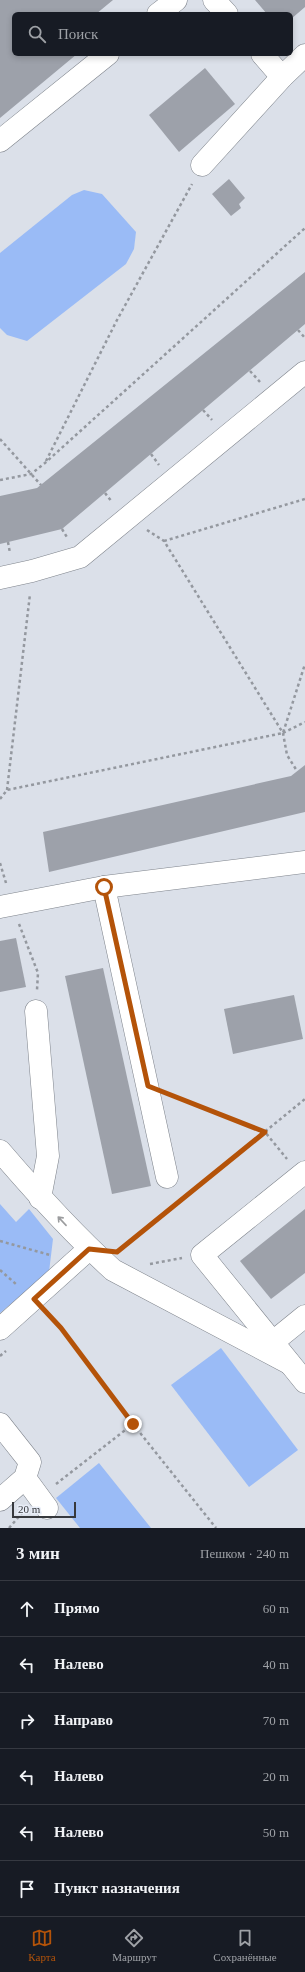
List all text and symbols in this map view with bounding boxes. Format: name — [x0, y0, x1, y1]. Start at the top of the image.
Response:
search box — [12, 12, 293, 56]
icon: search — [26, 23, 48, 45]
text: Поиск — [58, 26, 98, 42]
route start — [95, 878, 113, 896]
one-way arrow — [57, 1216, 67, 1226]
route end — [124, 1415, 142, 1433]
scale bar — [12, 1500, 76, 1519]
text: 20 m — [18, 1503, 40, 1515]
text: 3 мин — [16, 1544, 60, 1563]
text: Пешком · 240 m — [200, 1546, 289, 1561]
icon: ahead — [16, 1598, 38, 1620]
text: Прямо — [54, 1600, 100, 1616]
text: 60 m — [263, 1601, 289, 1616]
icon: left — [16, 1654, 38, 1676]
text: Налево — [54, 1656, 104, 1672]
text: 40 m — [263, 1657, 289, 1672]
icon: right — [16, 1710, 38, 1732]
text: Направо — [54, 1712, 113, 1728]
text: 70 m — [263, 1713, 289, 1728]
icon: left — [16, 1766, 38, 1788]
text: Налево — [54, 1768, 104, 1784]
text: 20 m — [263, 1769, 289, 1784]
icon: left — [16, 1822, 38, 1844]
text: Налево — [54, 1824, 104, 1840]
text: 50 m — [263, 1825, 289, 1840]
icon: arrive — [16, 1878, 38, 1900]
text: Пункт назначения — [54, 1880, 180, 1896]
tab: Карта — [28, 1927, 56, 1963]
tab: Маршрут — [112, 1927, 157, 1963]
tab: Сохранённые — [213, 1927, 277, 1963]

